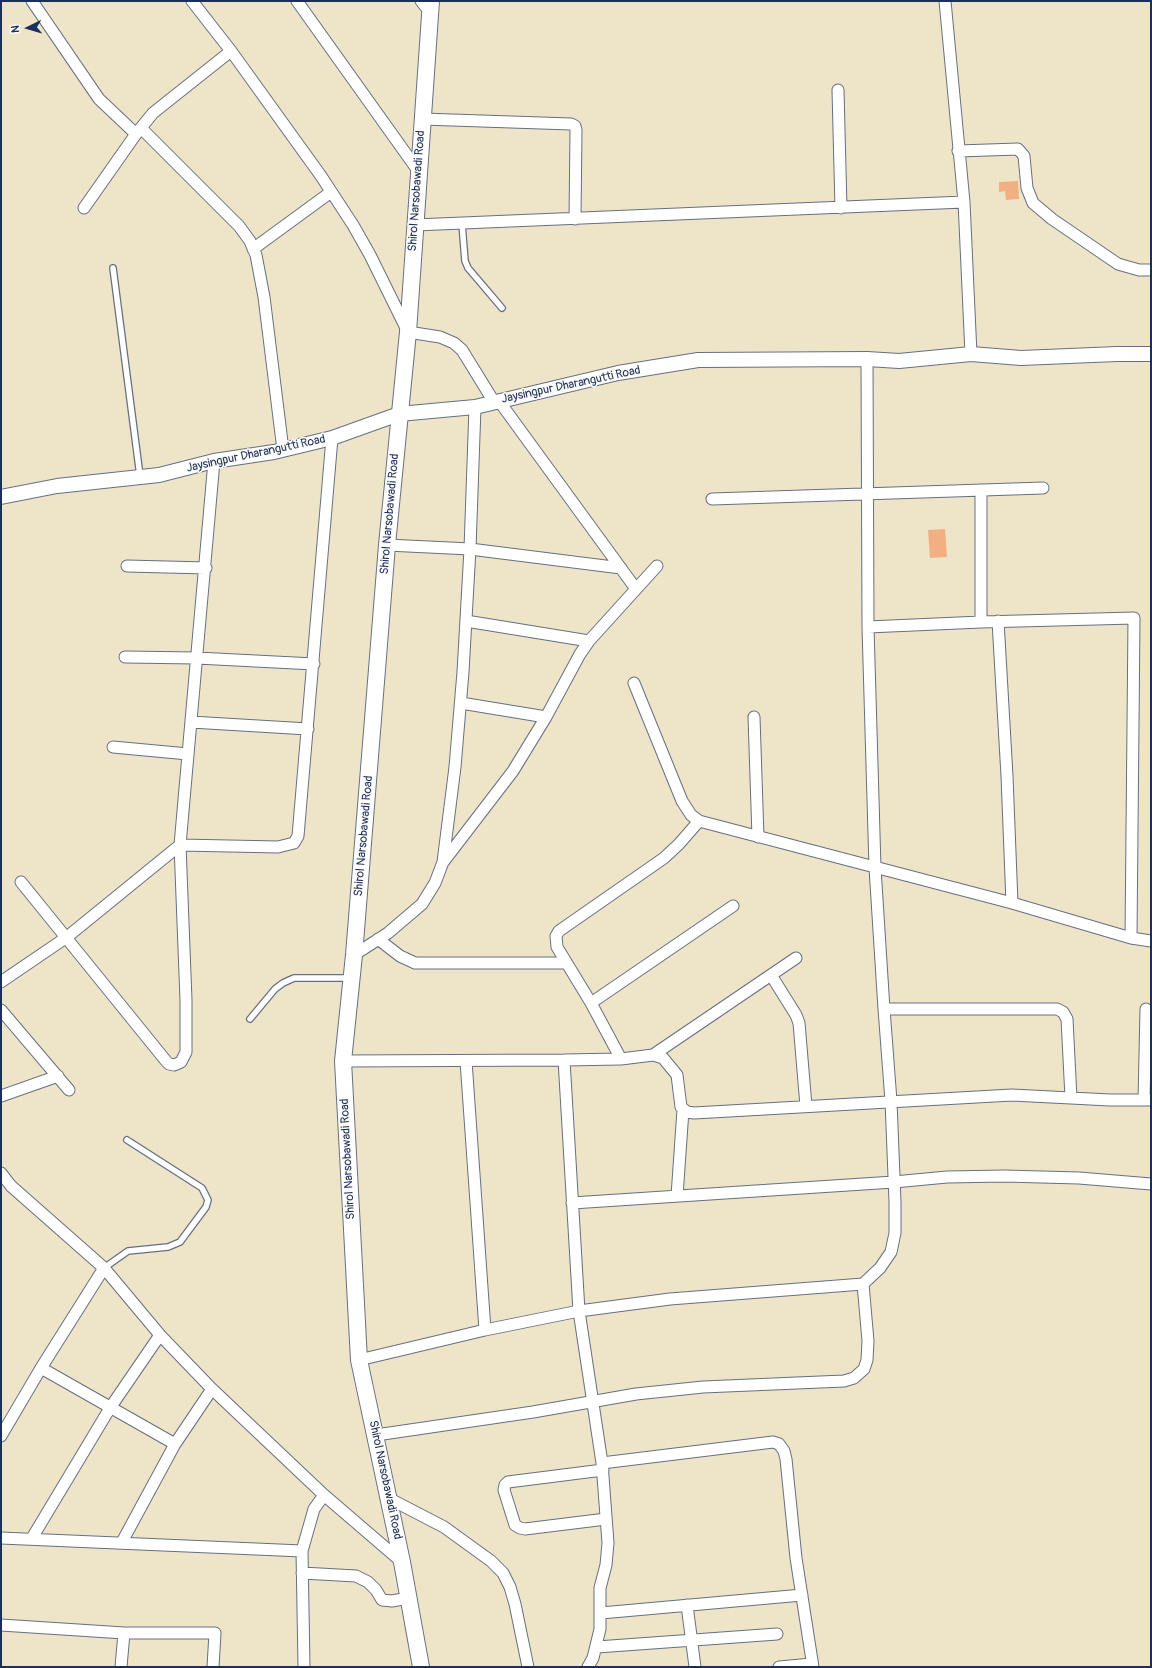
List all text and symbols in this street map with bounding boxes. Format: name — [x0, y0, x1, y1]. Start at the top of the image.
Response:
north arrow — [8, 8, 48, 48]
text: N — [9, 25, 22, 33]
street label: Shirol Narsobawadi Road — [406, 130, 428, 252]
street label: Jaysingpur Dharangutti Road — [500, 363, 642, 407]
street label: Jaysingpur Dharangutti Road — [185, 432, 327, 476]
street label: Shirol Narsobawadi Road — [378, 453, 402, 575]
street label: Shirol Narsobawadi Road — [352, 775, 376, 897]
street label: Shirol Narsobawadi Road — [338, 1098, 358, 1220]
street label: Shirol Narsobawadi Road — [365, 1419, 405, 1541]

